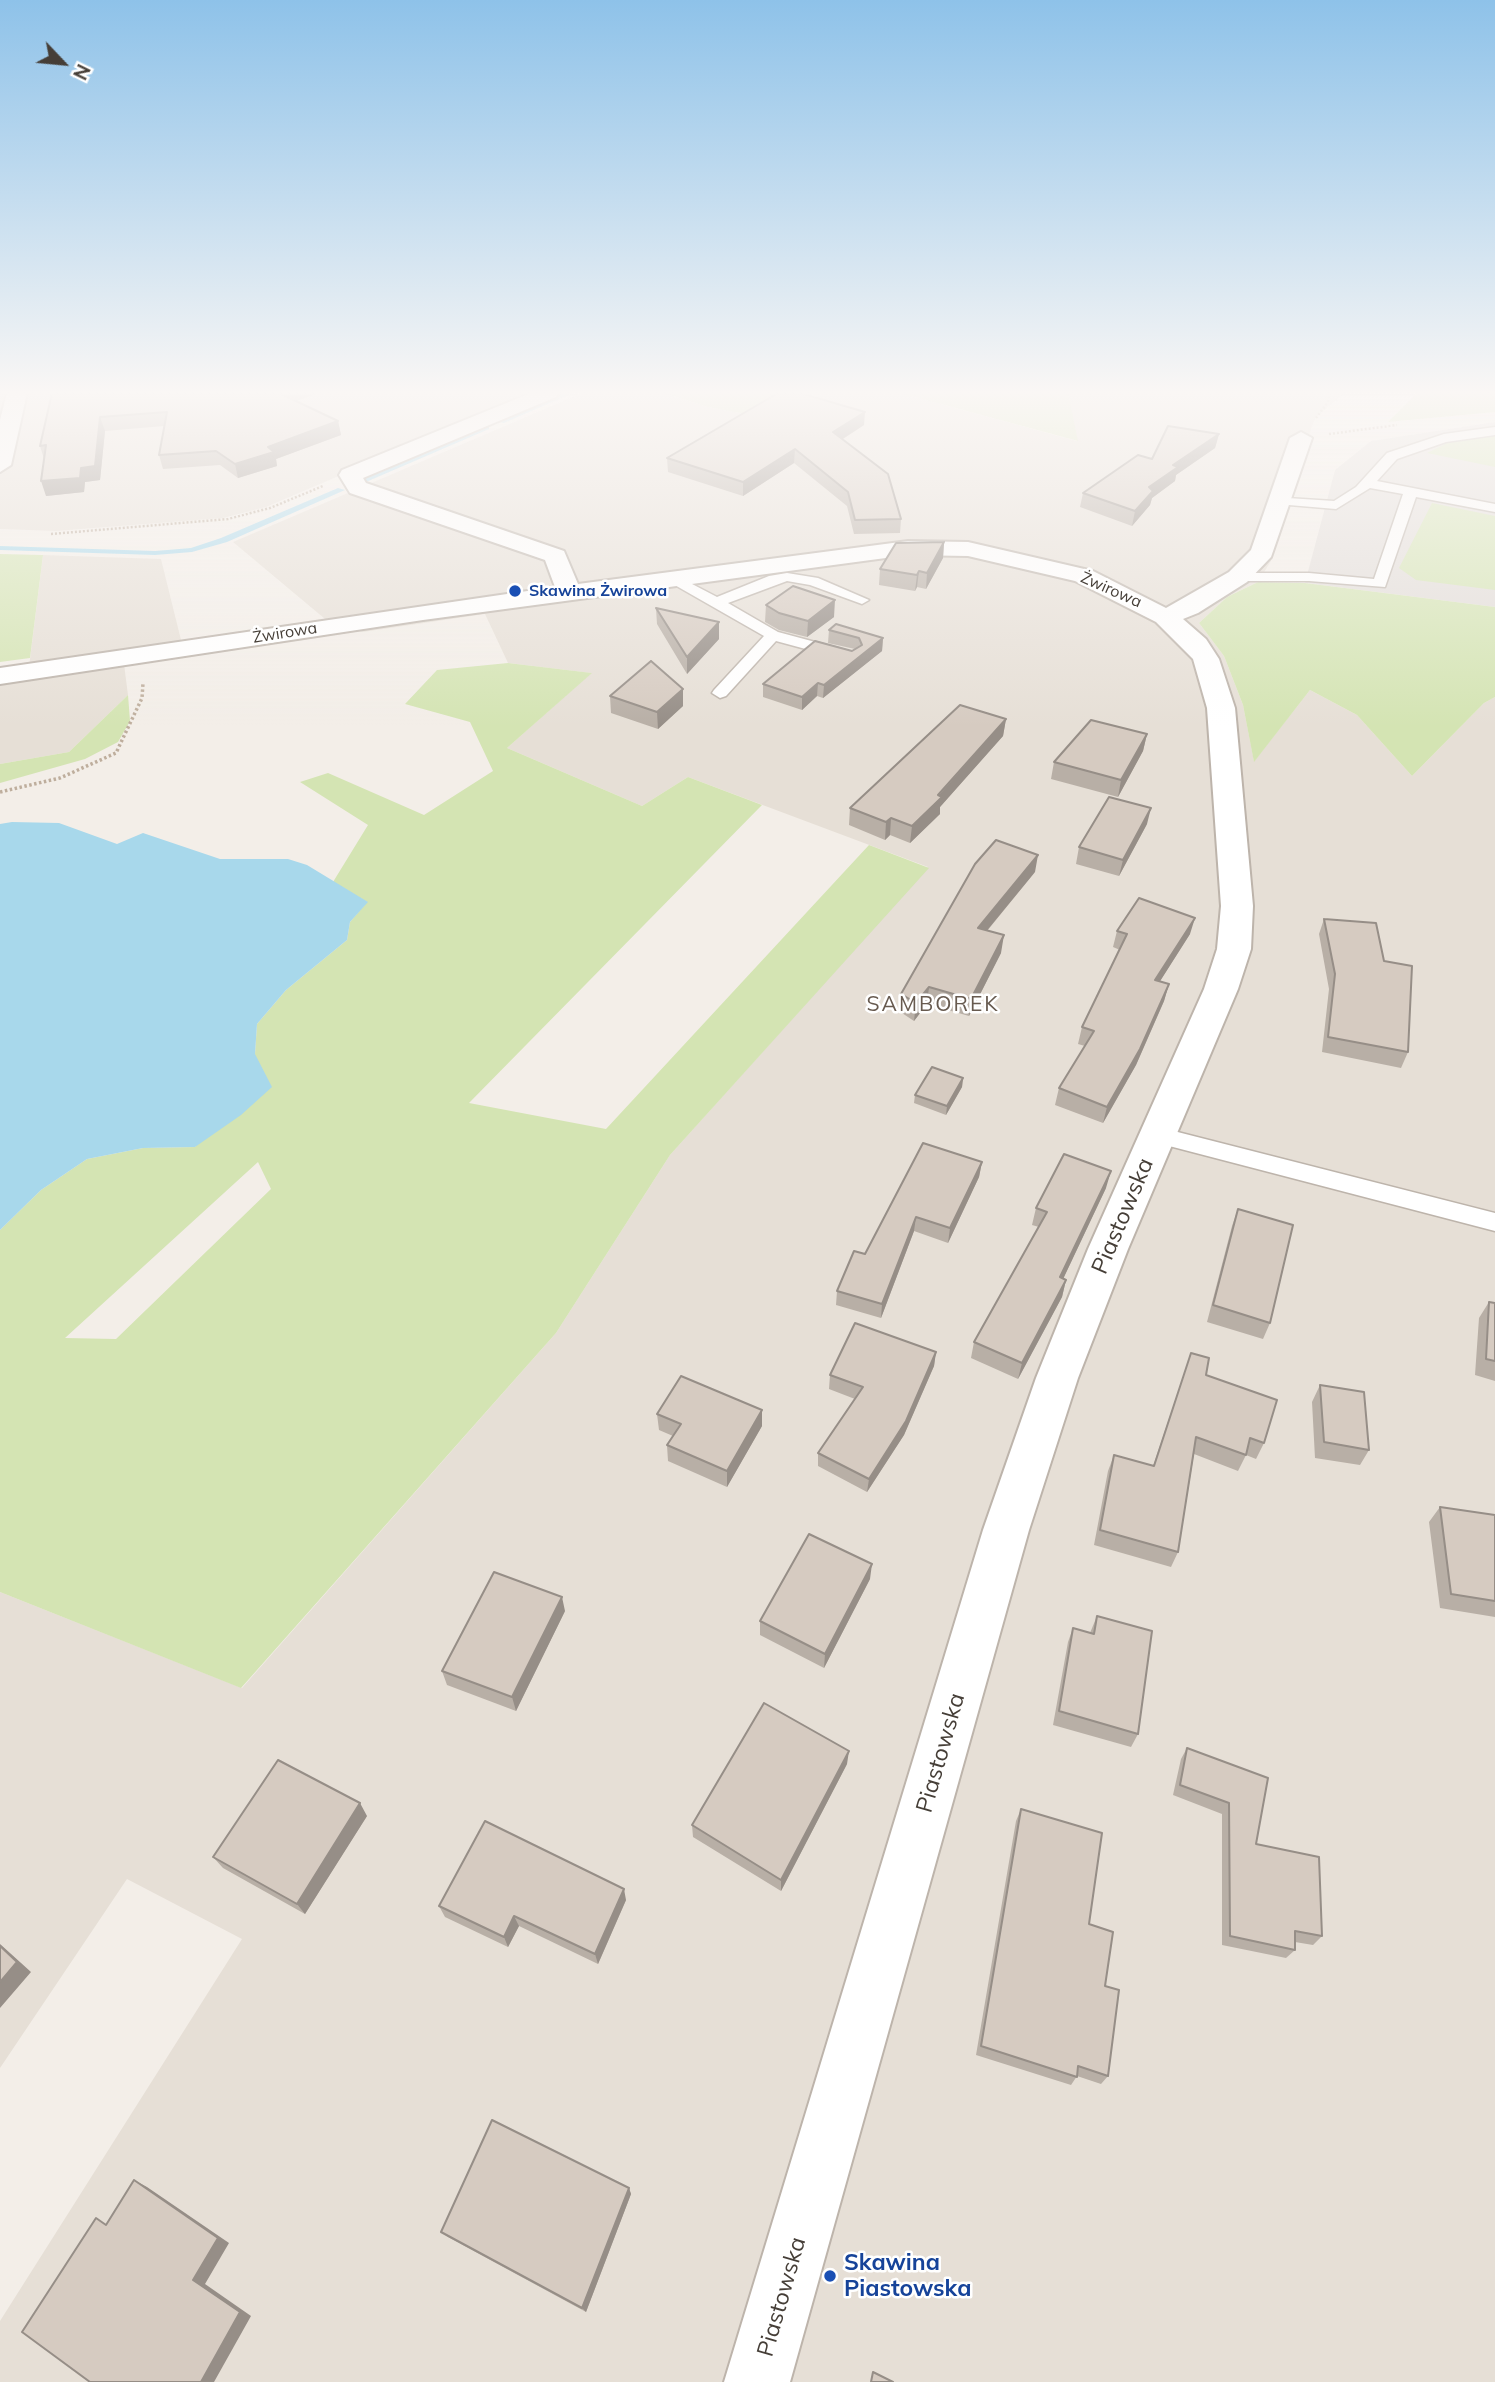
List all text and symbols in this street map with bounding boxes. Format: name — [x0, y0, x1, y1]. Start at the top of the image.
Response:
north arrow — [28, 28, 98, 98]
text: N — [68, 60, 96, 84]
street label: Żwirowa — [1077, 568, 1145, 612]
place label: Skawina Żwirowa — [529, 581, 667, 601]
marker: Skawina Żwirowa — [507, 583, 523, 599]
street label: Żwirowa — [251, 618, 319, 648]
district label: SAMBOREK — [867, 992, 999, 1018]
street label: Piastowska — [1086, 1154, 1160, 1278]
street label: Piastowska — [911, 1690, 971, 1816]
street label: Piastowska — [752, 2234, 812, 2360]
place label: Skawina Piastowska — [844, 2249, 971, 2303]
marker: Skawina Piastowska — [822, 2268, 838, 2284]

